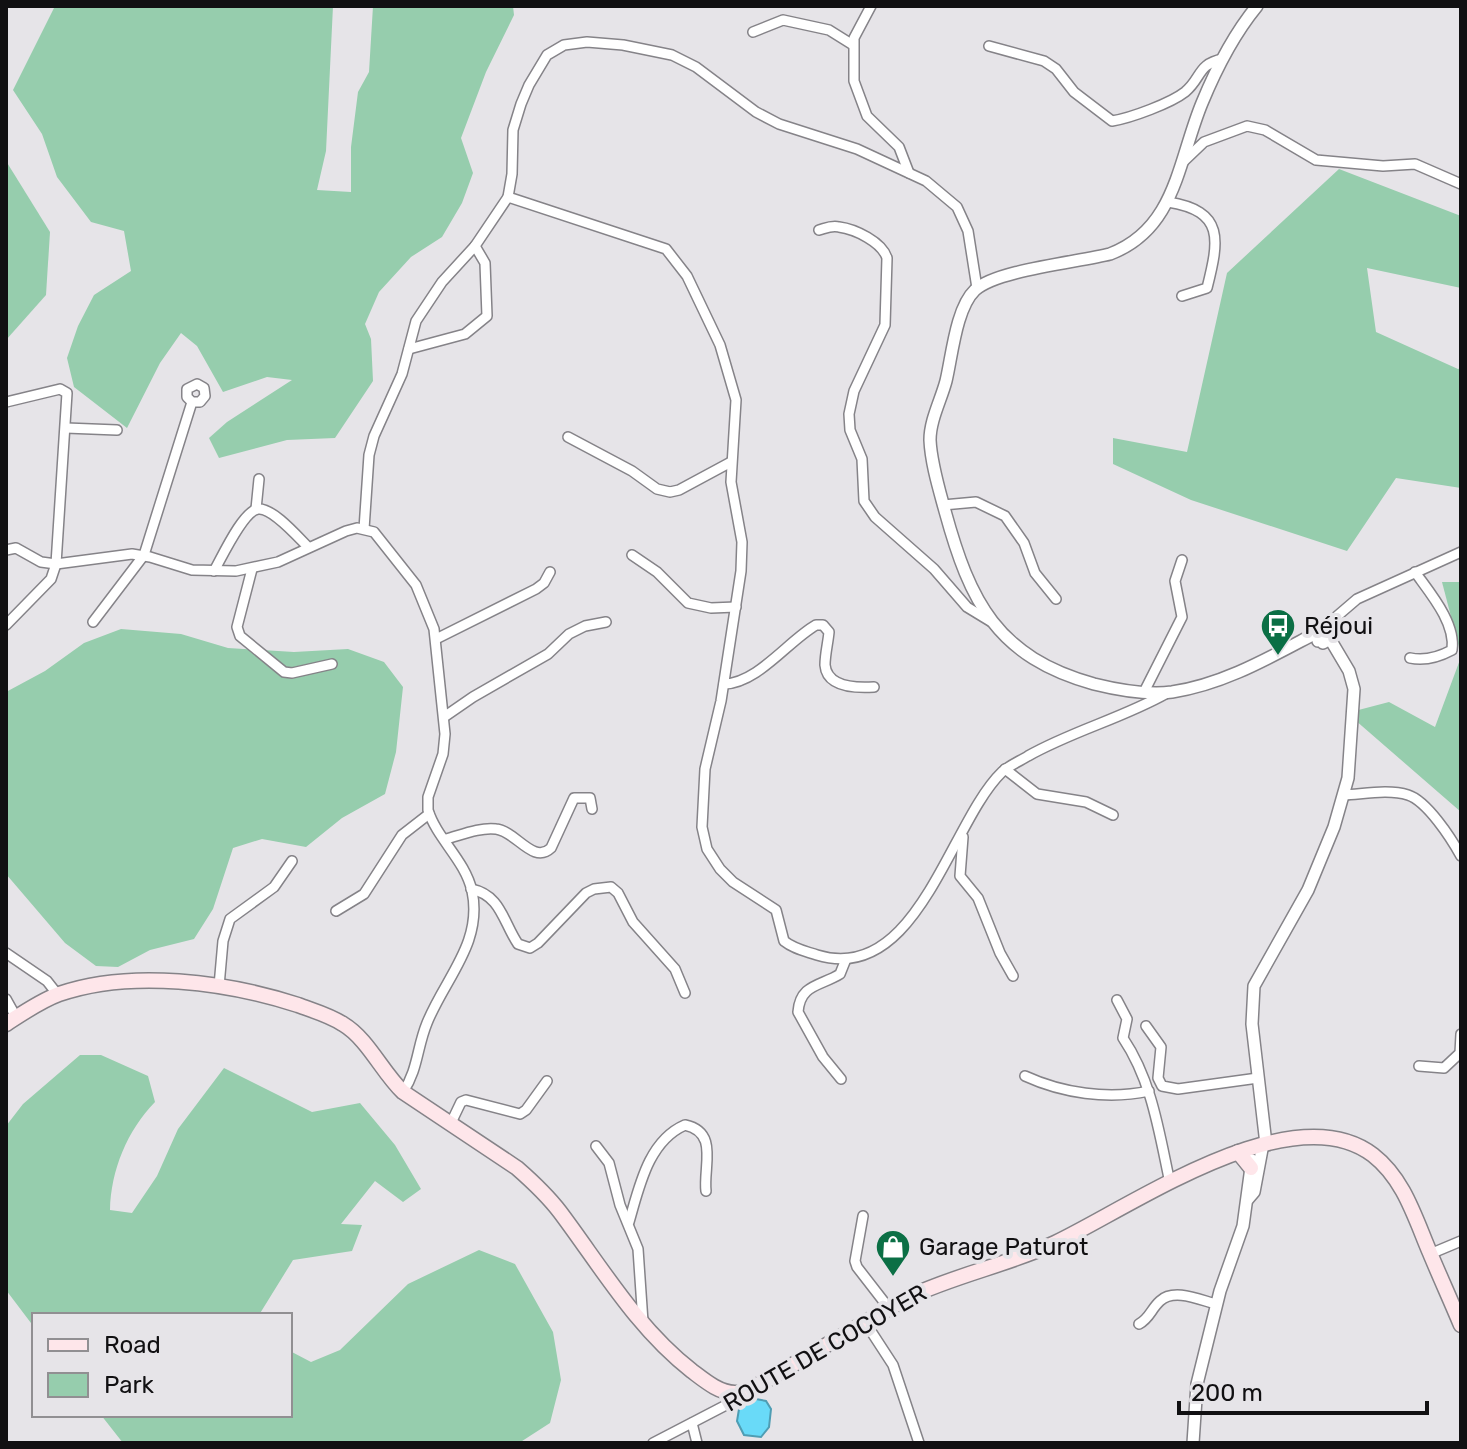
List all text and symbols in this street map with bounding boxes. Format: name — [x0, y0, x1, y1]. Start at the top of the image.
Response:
bus stop icon: Réjoui — [1259, 607, 1297, 657]
place label: Réjoui — [1304, 612, 1373, 640]
shop icon: Garage Paturot — [874, 1228, 912, 1278]
place label: Garage Paturot — [919, 1233, 1088, 1261]
street label: ROUTE DE COCOYER — [719, 1278, 931, 1418]
legend — [32, 1313, 292, 1417]
text: Road — [104, 1331, 161, 1359]
scale bar — [1179, 1365, 1427, 1415]
text: Park — [104, 1371, 155, 1399]
text: 200 m — [1191, 1379, 1263, 1407]

